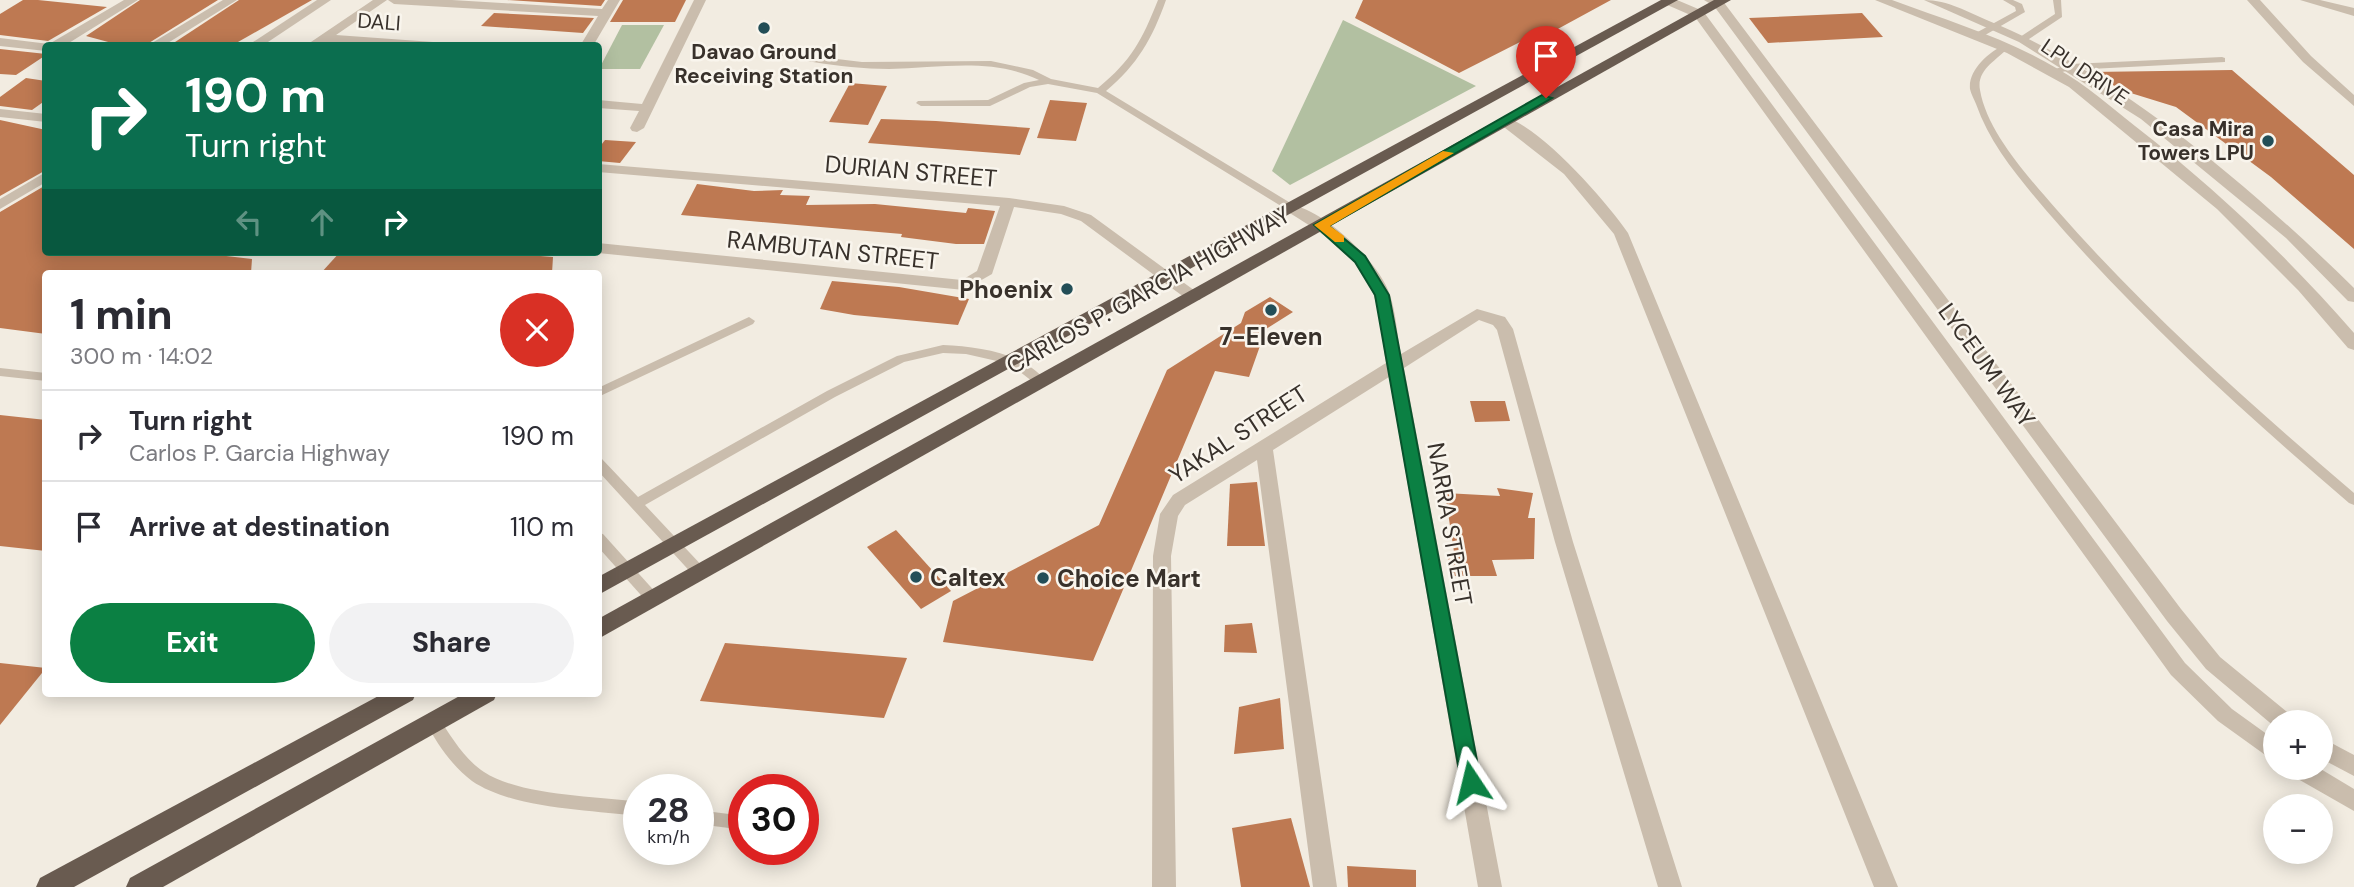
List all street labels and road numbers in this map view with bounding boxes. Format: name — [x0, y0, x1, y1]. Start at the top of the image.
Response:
street label: DALI — [356, 7, 402, 37]
street label: LPU DRIVE — [2036, 32, 2134, 112]
street label: DURIAN STREET — [824, 148, 998, 194]
street label: CARLOS P. GARCIA HIGHWAY — [1001, 199, 1296, 381]
street label: RAMBUTAN STREET — [726, 223, 940, 277]
street label: LYCEUM WAY — [1932, 297, 2042, 433]
street label: YAKAL STREET — [1163, 378, 1313, 490]
street label: NARRA STREET — [1420, 440, 1480, 608]

